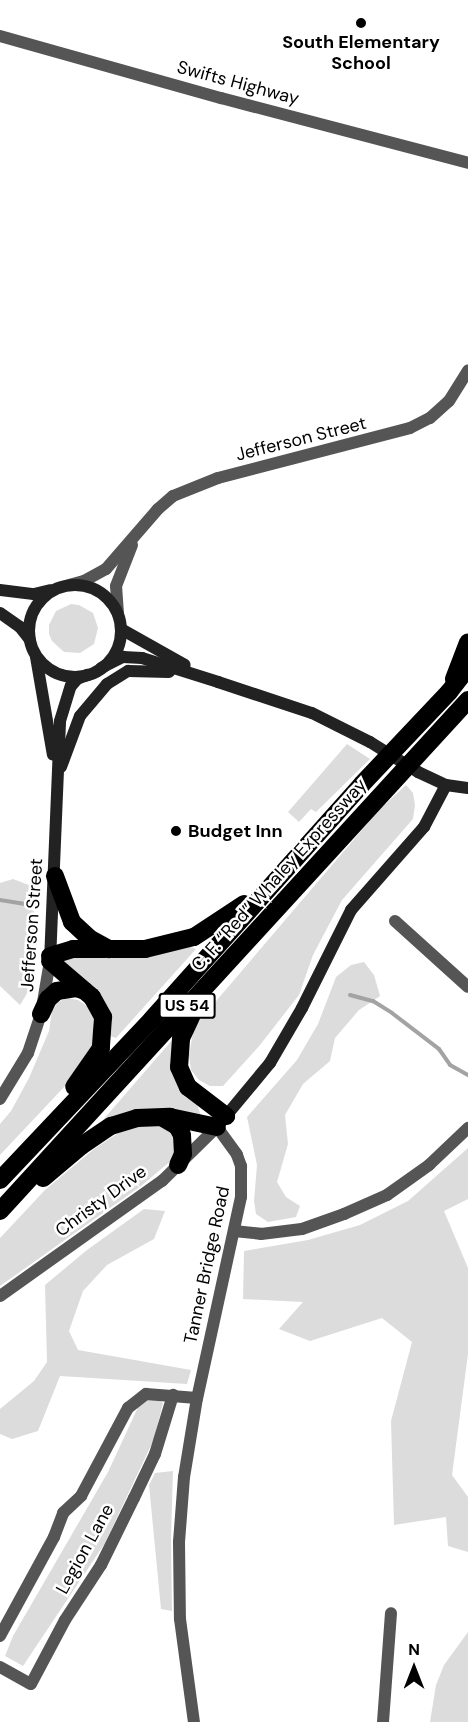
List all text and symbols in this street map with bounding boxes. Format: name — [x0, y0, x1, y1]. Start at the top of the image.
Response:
marker: South Elementary School — [354, 16, 368, 30]
place label: South Elementary School — [282, 32, 440, 74]
street label: Swifts Highway — [175, 56, 301, 110]
street label: Jefferson Street — [233, 412, 369, 466]
street label: C. F. “Red” Whaley Expressway — [187, 774, 371, 976]
place label: Budget Inn — [188, 820, 283, 842]
marker: Budget Inn — [169, 824, 183, 838]
street label: Jefferson Street — [17, 857, 47, 993]
road number: US 54 — [158, 993, 216, 1019]
street label: Christy Drive — [51, 1161, 151, 1241]
street label: Tanner Bridge Road — [180, 1184, 234, 1346]
street label: Legion Lane — [51, 1500, 119, 1598]
north arrow — [384, 1638, 444, 1698]
text: N — [408, 1639, 420, 1660]

